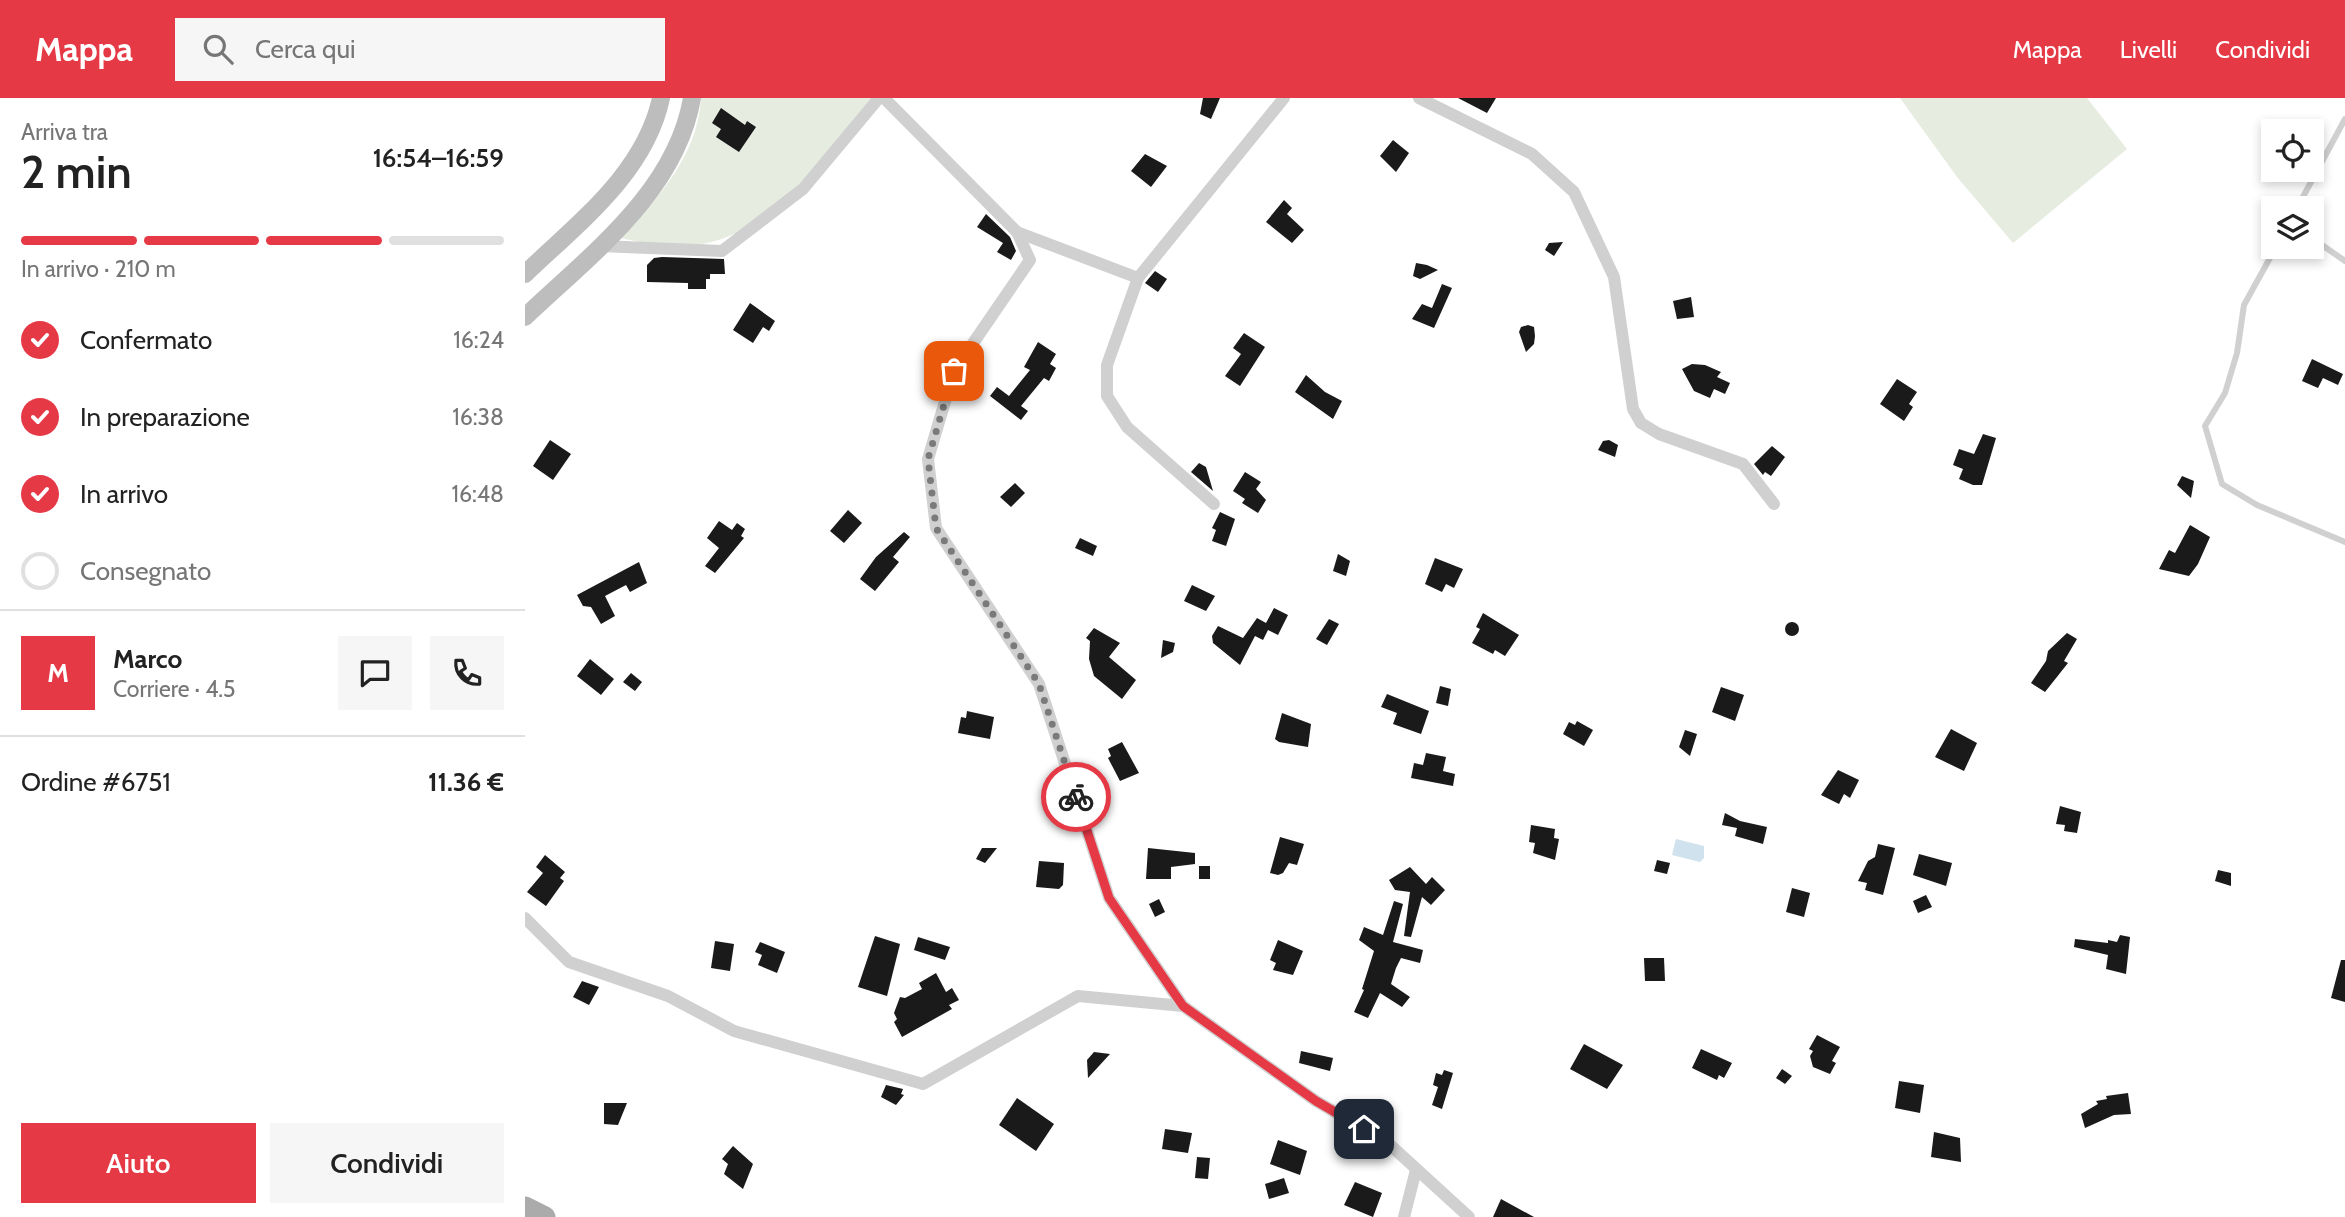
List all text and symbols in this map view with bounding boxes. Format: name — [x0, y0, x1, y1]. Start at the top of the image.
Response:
search box — [175, 18, 665, 81]
text: Mappa — [35, 29, 133, 69]
icon: search — [199, 30, 237, 68]
text: Cerca qui — [255, 33, 356, 65]
text: Mappa — [2013, 35, 2082, 64]
text: Livelli — [2120, 35, 2177, 64]
text: Condividi — [2215, 35, 2310, 64]
text: Arriva tra — [21, 118, 108, 146]
map controls — [2261, 119, 2324, 259]
button: locate — [2261, 119, 2324, 182]
text: 16:54–16:59 — [373, 142, 504, 174]
text: 2 min — [21, 144, 132, 200]
button: layers — [2261, 196, 2324, 259]
text: In arrivo · 210 m — [21, 255, 176, 283]
icon: check — [21, 321, 59, 359]
text: Confermato — [80, 324, 212, 356]
text: 16:24 — [453, 326, 504, 354]
pin — [924, 341, 984, 401]
icon: bag — [935, 352, 973, 390]
icon: check — [21, 398, 59, 436]
text: In preparazione — [80, 401, 250, 433]
text: 16:38 — [452, 403, 504, 431]
icon: check — [21, 475, 59, 513]
text: In arrivo — [80, 478, 168, 510]
text: 16:48 — [451, 480, 504, 508]
text: Consegnato — [80, 555, 211, 587]
button: chat — [338, 636, 412, 710]
button: phone — [430, 636, 504, 710]
text: Marco — [113, 643, 182, 675]
text: M — [47, 657, 69, 689]
text: Corriere · 4.5 — [113, 675, 235, 703]
courier — [1041, 762, 1111, 832]
text: Ordine #6751 — [21, 766, 171, 798]
text: 11.36 € — [428, 766, 504, 798]
icon: bike — [1057, 778, 1095, 816]
pin — [1334, 1099, 1394, 1159]
icon: home — [1345, 1110, 1383, 1148]
button: Aiuto — [21, 1123, 256, 1203]
button: Condividi — [270, 1123, 504, 1203]

